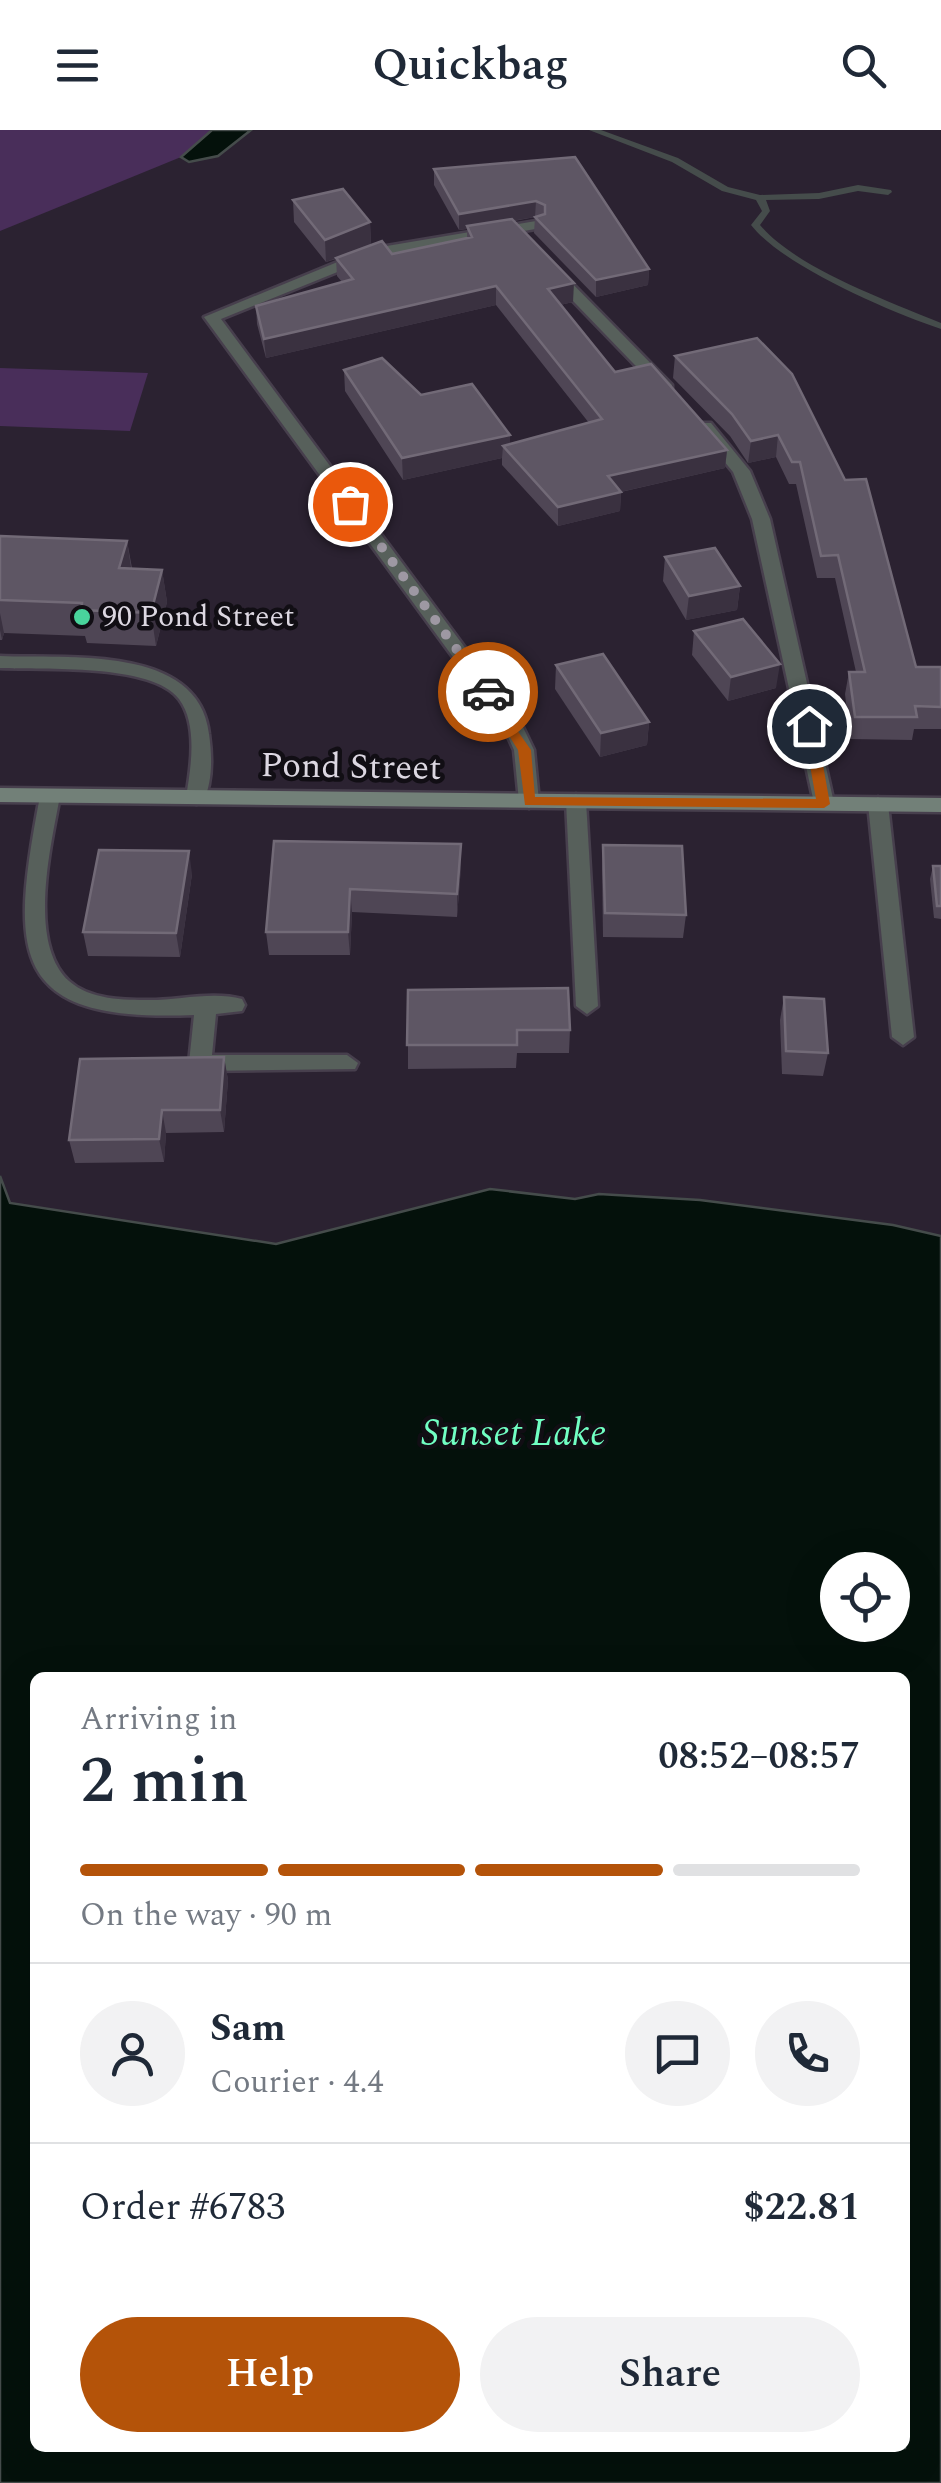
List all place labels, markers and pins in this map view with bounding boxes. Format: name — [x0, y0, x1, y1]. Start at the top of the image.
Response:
pin — [308, 462, 393, 547]
place label: 90 Pond Street — [102, 594, 295, 640]
marker: 90 Pond Street — [71, 606, 93, 628]
pin — [767, 684, 852, 769]

